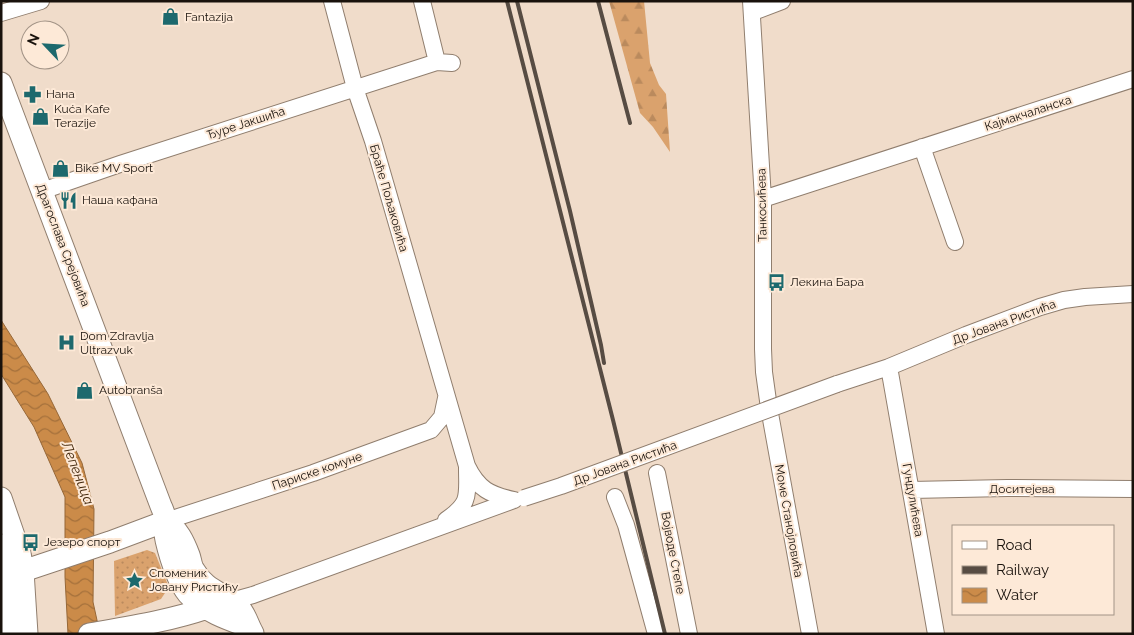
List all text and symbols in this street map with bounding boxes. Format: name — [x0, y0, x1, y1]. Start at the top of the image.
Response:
shop icon: Fantazija — [161, 7, 181, 27]
place label: Fantazija — [185, 10, 233, 24]
north arrow — [20, 20, 70, 70]
text: N — [24, 31, 43, 48]
pharmacy icon: Нана — [22, 84, 42, 104]
place label: Нана — [46, 87, 75, 101]
street label: Кајмакчаланска — [983, 92, 1073, 134]
place label: Kuća Kafe Terazije — [54, 102, 110, 130]
street label: Ђуре Јакшића — [205, 104, 287, 142]
shop icon: Kuća Kafe Terazije — [30, 106, 50, 126]
street label: Браће Пољаковића — [367, 143, 411, 253]
shop icon: Bike MV Sport — [51, 158, 71, 178]
place label: Bike MV Sport — [75, 161, 153, 175]
street label: Танкосићева — [754, 168, 770, 242]
street label: Драгослава Срејовића — [33, 182, 93, 308]
restaurant icon: Наша кафана — [58, 190, 78, 210]
place label: Наша кафана — [82, 193, 158, 207]
bus stop icon: Лекина Бара — [766, 272, 786, 292]
place label: Лекина Бара — [790, 275, 864, 289]
street label: Др Јована Ристића — [950, 297, 1058, 347]
place label: Dom Zdravlja Ultrazvuk — [80, 329, 154, 357]
hospital icon: Dom Zdravlja Ultrazvuk — [56, 333, 76, 353]
shop icon: Autobranša — [75, 380, 95, 400]
place label: Autobranša — [99, 383, 163, 397]
water label: Лепеница — [58, 438, 97, 507]
street label: Др Јована Ристића — [571, 438, 679, 488]
street label: Париске комуне — [270, 449, 364, 493]
street label: Гундулићева — [900, 462, 926, 538]
street label: Моме Станојловића — [772, 463, 806, 579]
street label: Доситејева — [989, 482, 1055, 496]
street label: Војводе Степе — [658, 511, 688, 595]
legend — [952, 525, 1114, 615]
bus stop icon: Језеро спорт — [20, 532, 40, 552]
place label: Језеро спорт — [44, 535, 121, 549]
text: Road — [996, 536, 1032, 554]
text: Railway — [996, 561, 1049, 579]
place label: Споменик Јовану Ристићу — [149, 566, 239, 594]
place icon: Споменик Јовану Ристићу — [125, 570, 145, 590]
text: Water — [996, 586, 1039, 604]

